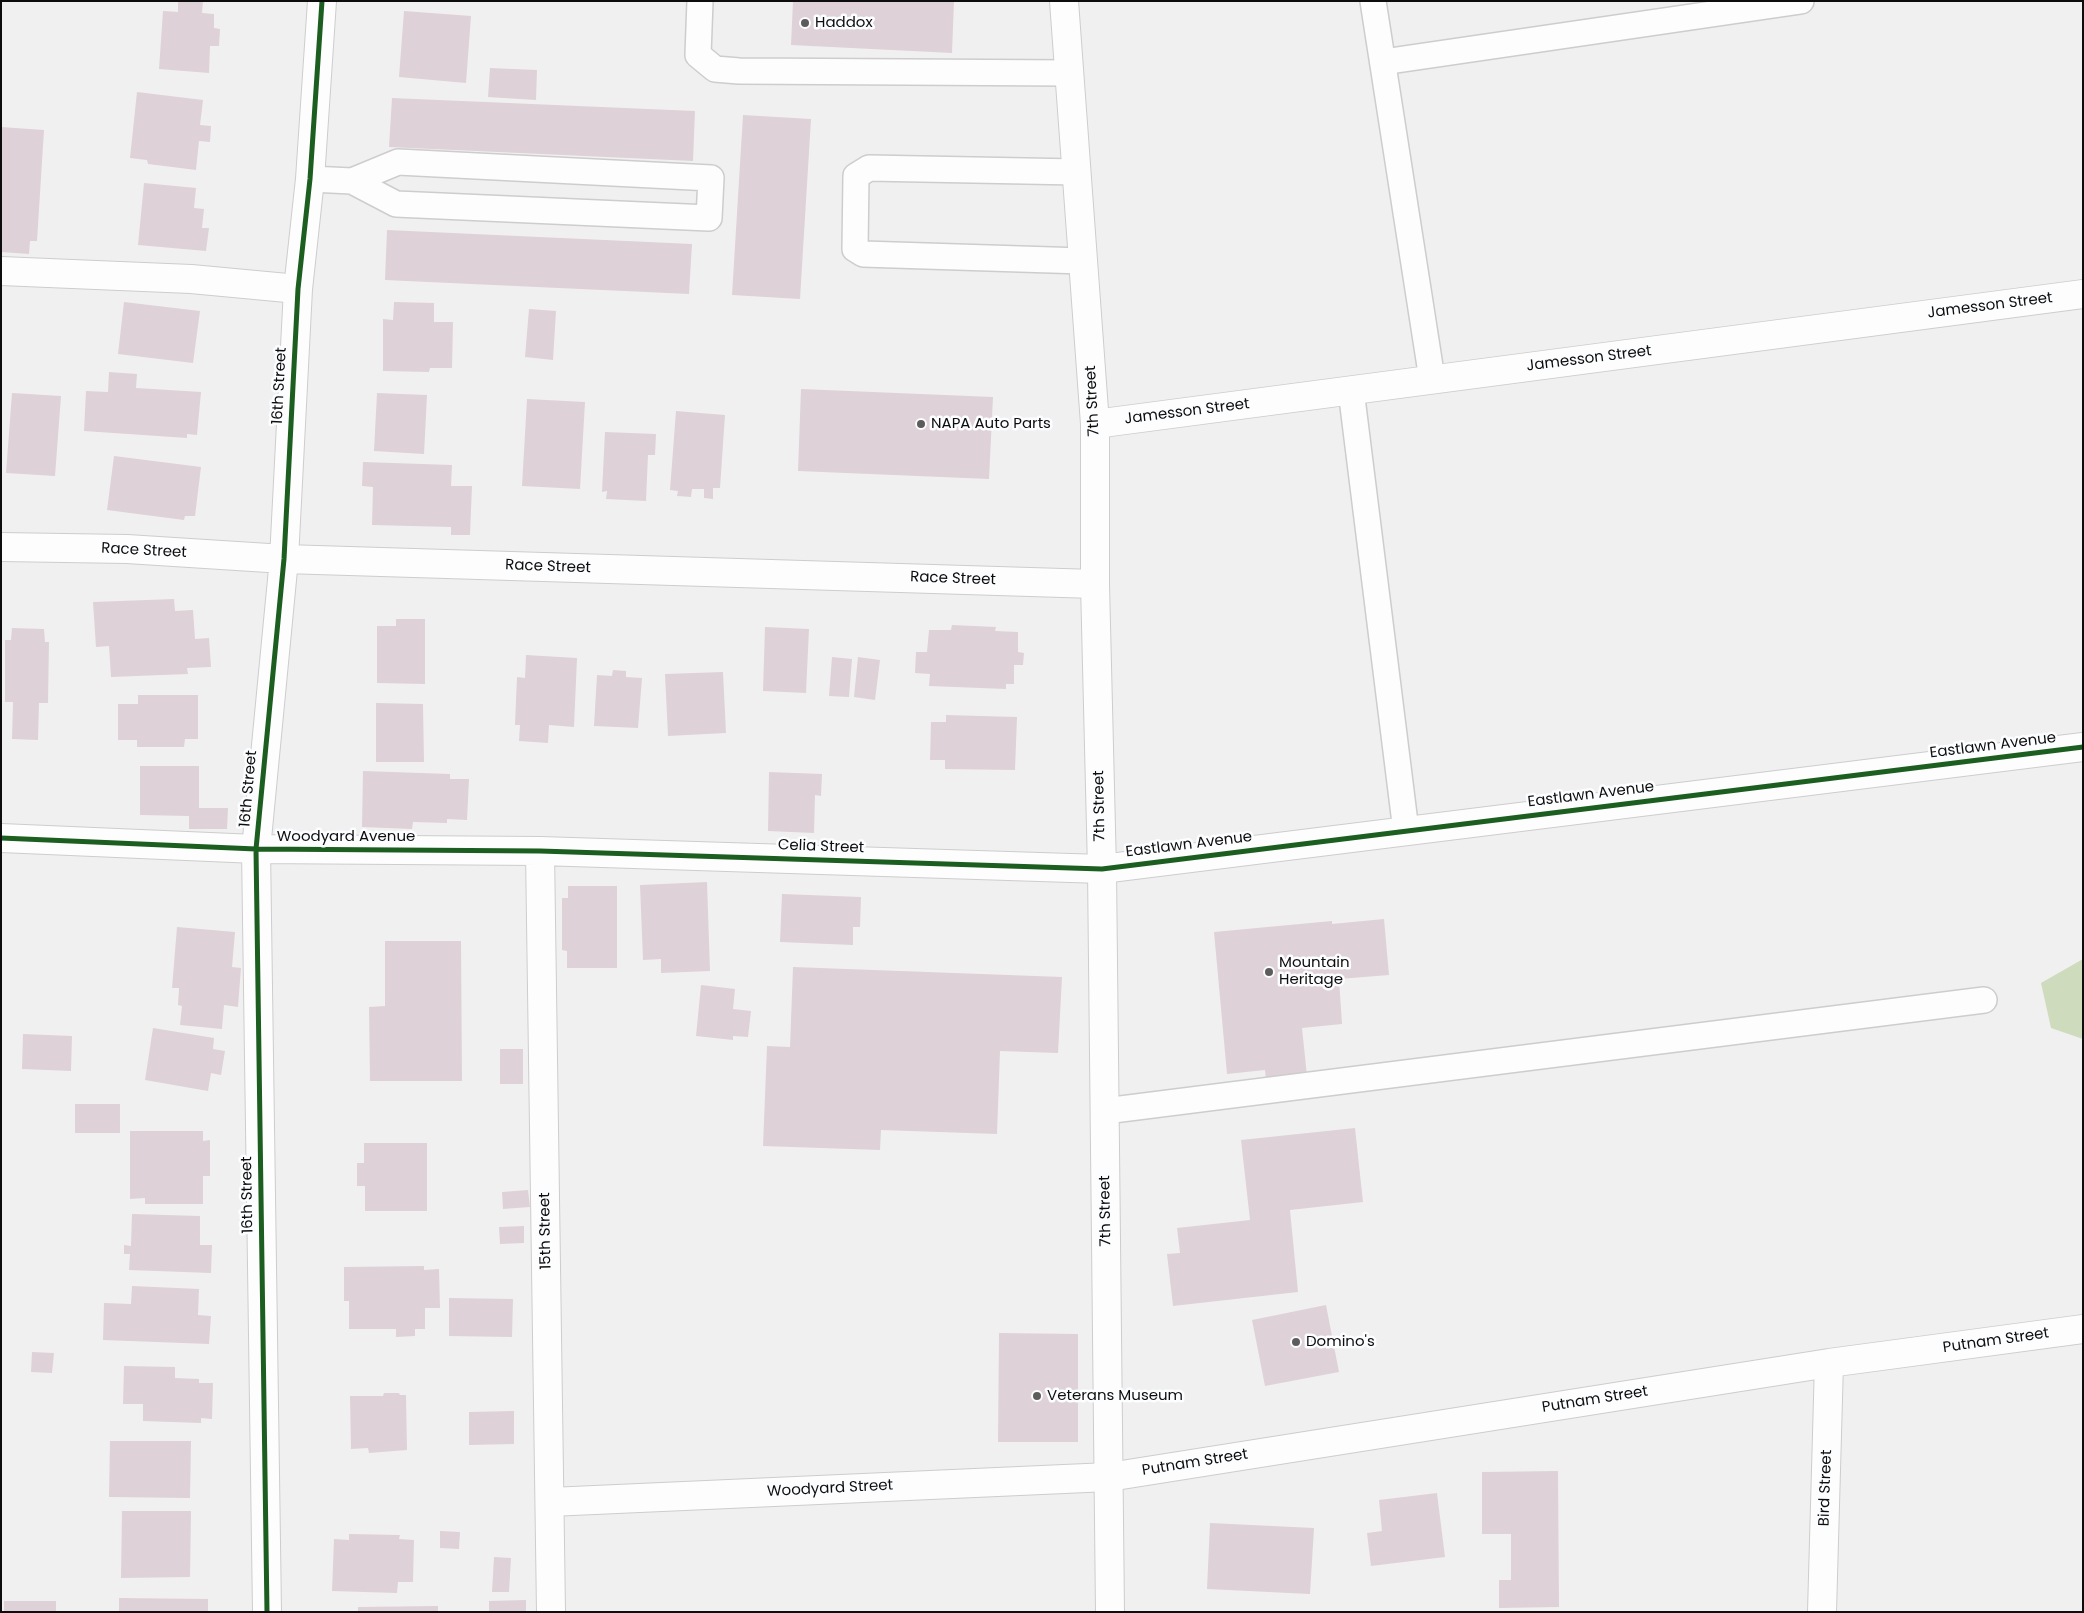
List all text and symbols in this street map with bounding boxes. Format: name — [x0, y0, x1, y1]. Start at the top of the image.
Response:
place label: Haddox — [815, 14, 873, 32]
marker: Haddox — [799, 17, 811, 29]
street label: Jamesson Street — [1927, 289, 2053, 323]
street label: Jamesson Street — [1526, 342, 1652, 376]
street label: 16th Street — [269, 347, 291, 425]
street label: 7th Street — [1082, 365, 1104, 437]
street label: Jamesson Street — [1124, 395, 1250, 429]
place label: NAPA Auto Parts — [931, 415, 1051, 433]
marker: NAPA Auto Parts — [915, 418, 927, 430]
street label: Race Street — [101, 540, 187, 562]
street label: Race Street — [505, 557, 591, 577]
street label: Race Street — [910, 569, 996, 589]
street label: Eastlawn Avenue — [1929, 729, 2057, 763]
street label: 16th Street — [237, 750, 261, 828]
street label: 7th Street — [1090, 770, 1110, 842]
street label: Eastlawn Avenue — [1527, 778, 1655, 812]
street label: Woodyard Avenue — [277, 828, 415, 846]
street label: Eastlawn Avenue — [1125, 828, 1253, 862]
street label: Celia Street — [778, 836, 864, 858]
place label: Mountain Heritage — [1279, 954, 1350, 989]
marker: Mountain Heritage — [1263, 966, 1275, 978]
street label: 16th Street — [238, 1156, 258, 1234]
street label: 7th Street — [1096, 1175, 1116, 1247]
street label: 15th Street — [536, 1192, 556, 1270]
street label: Putnam Street — [1942, 1325, 2050, 1357]
place label: Domino's — [1306, 1333, 1375, 1351]
marker: Domino's — [1290, 1336, 1302, 1348]
street label: Putnam Street — [1541, 1383, 1649, 1417]
place label: Veterans Museum — [1047, 1387, 1183, 1405]
marker: Veterans Museum — [1031, 1390, 1043, 1402]
street label: Putnam Street — [1141, 1446, 1249, 1480]
street label: Bird Street — [1816, 1449, 1836, 1527]
street label: Woodyard Street — [767, 1477, 893, 1501]

